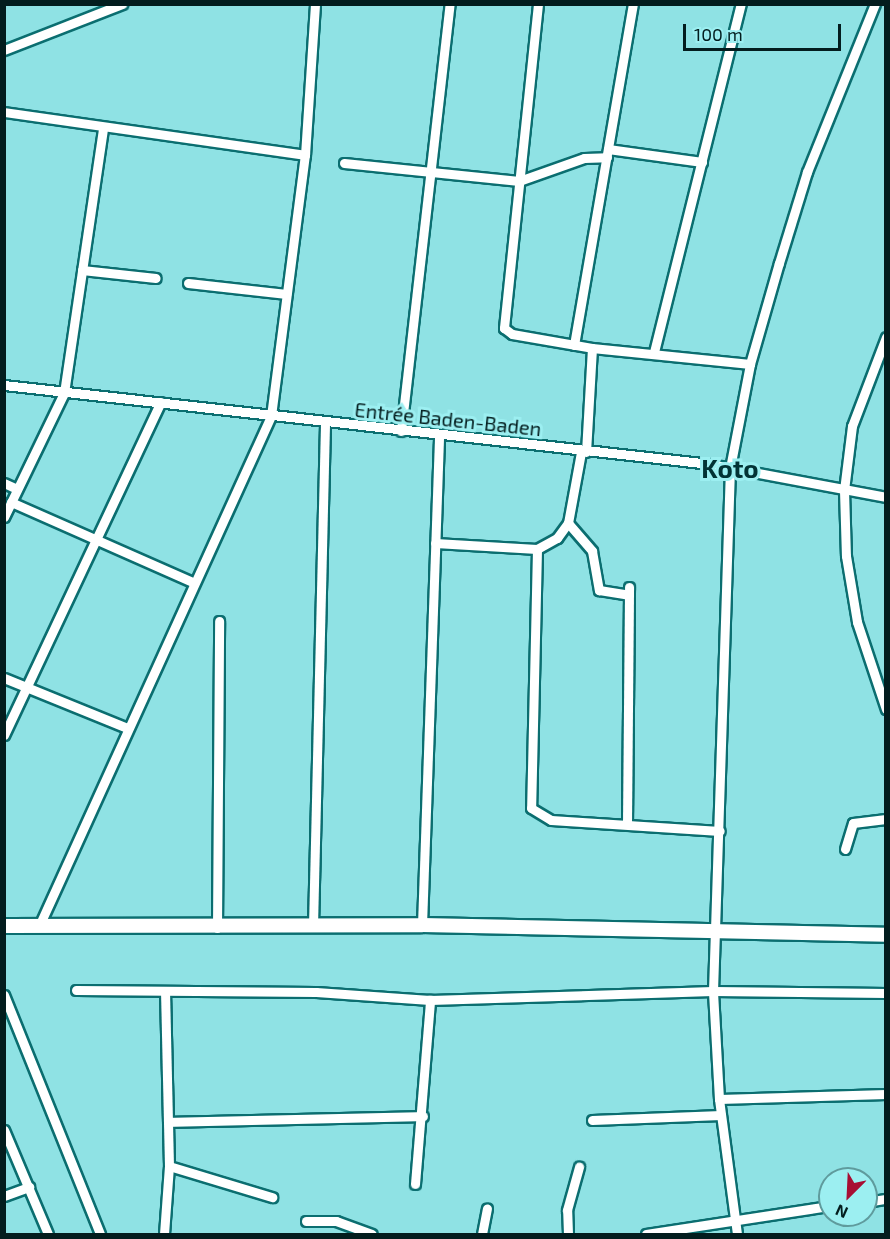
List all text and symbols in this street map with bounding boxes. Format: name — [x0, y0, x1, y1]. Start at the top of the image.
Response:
scale bar — [686, 12, 844, 50]
text: 100 m — [694, 23, 743, 45]
street label: Entrée Baden-Baden — [353, 397, 543, 441]
district label: Koto — [701, 452, 759, 484]
north arrow — [818, 1167, 878, 1227]
text: N — [832, 1201, 850, 1223]

